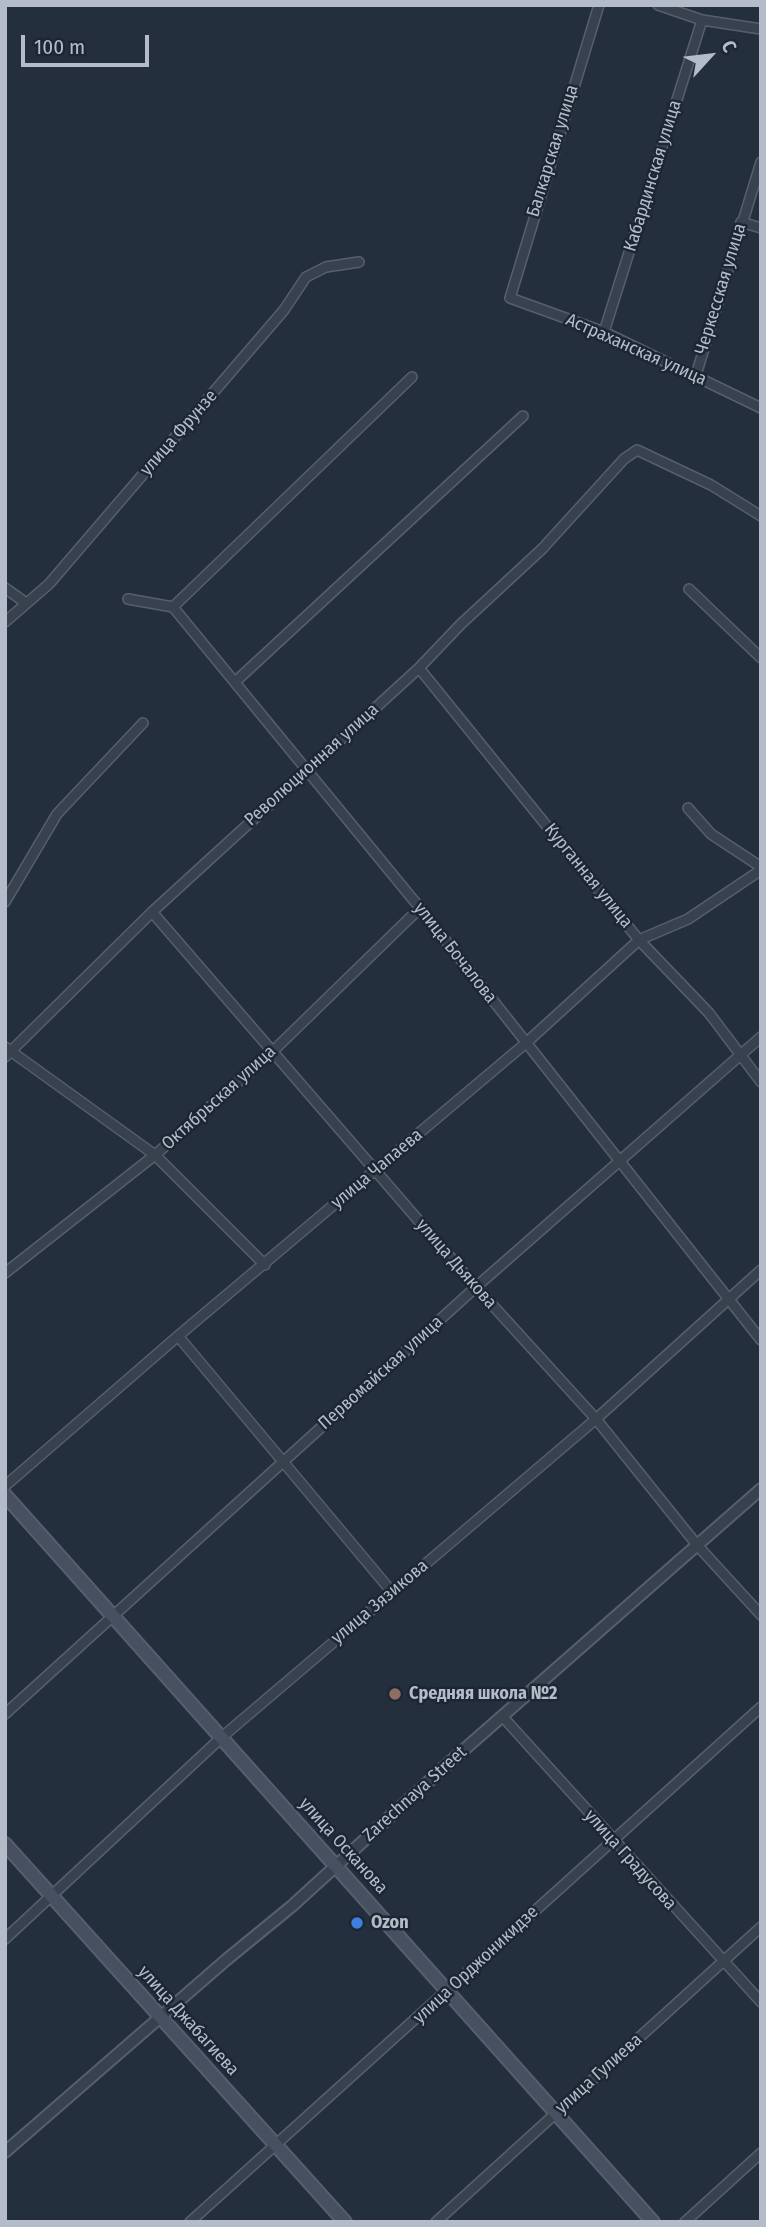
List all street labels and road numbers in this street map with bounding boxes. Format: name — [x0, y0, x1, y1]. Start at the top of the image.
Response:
street label: Балкарская улица — [523, 82, 583, 220]
street label: Кабардинская улица — [620, 98, 686, 254]
street label: Черкесская улица — [691, 221, 751, 357]
street label: Астраханская улица — [562, 309, 710, 391]
street label: улица Фрунзе — [136, 386, 222, 480]
street label: Революционная улица — [241, 699, 383, 831]
street label: Курганная улица — [539, 819, 637, 933]
street label: улица Бочалова — [409, 898, 501, 1008]
street label: Октябрьская улица — [158, 1041, 280, 1155]
street label: улица Чапаева — [327, 1124, 427, 1214]
street label: улица Дьякова — [411, 1215, 501, 1313]
street label: Первомайская улица — [314, 1311, 448, 1435]
street label: улица Зязикова — [327, 1555, 433, 1649]
street label: Zarechnaya Street — [359, 1742, 471, 1846]
street label: улица Осканова — [294, 1793, 392, 1899]
street label: улица Градусова — [579, 1805, 681, 1915]
street label: улица Орджоникидзе — [409, 1901, 543, 2029]
street label: улица Джабагиева — [133, 1962, 243, 2080]
street label: улица Гулиева — [551, 2029, 647, 2119]

